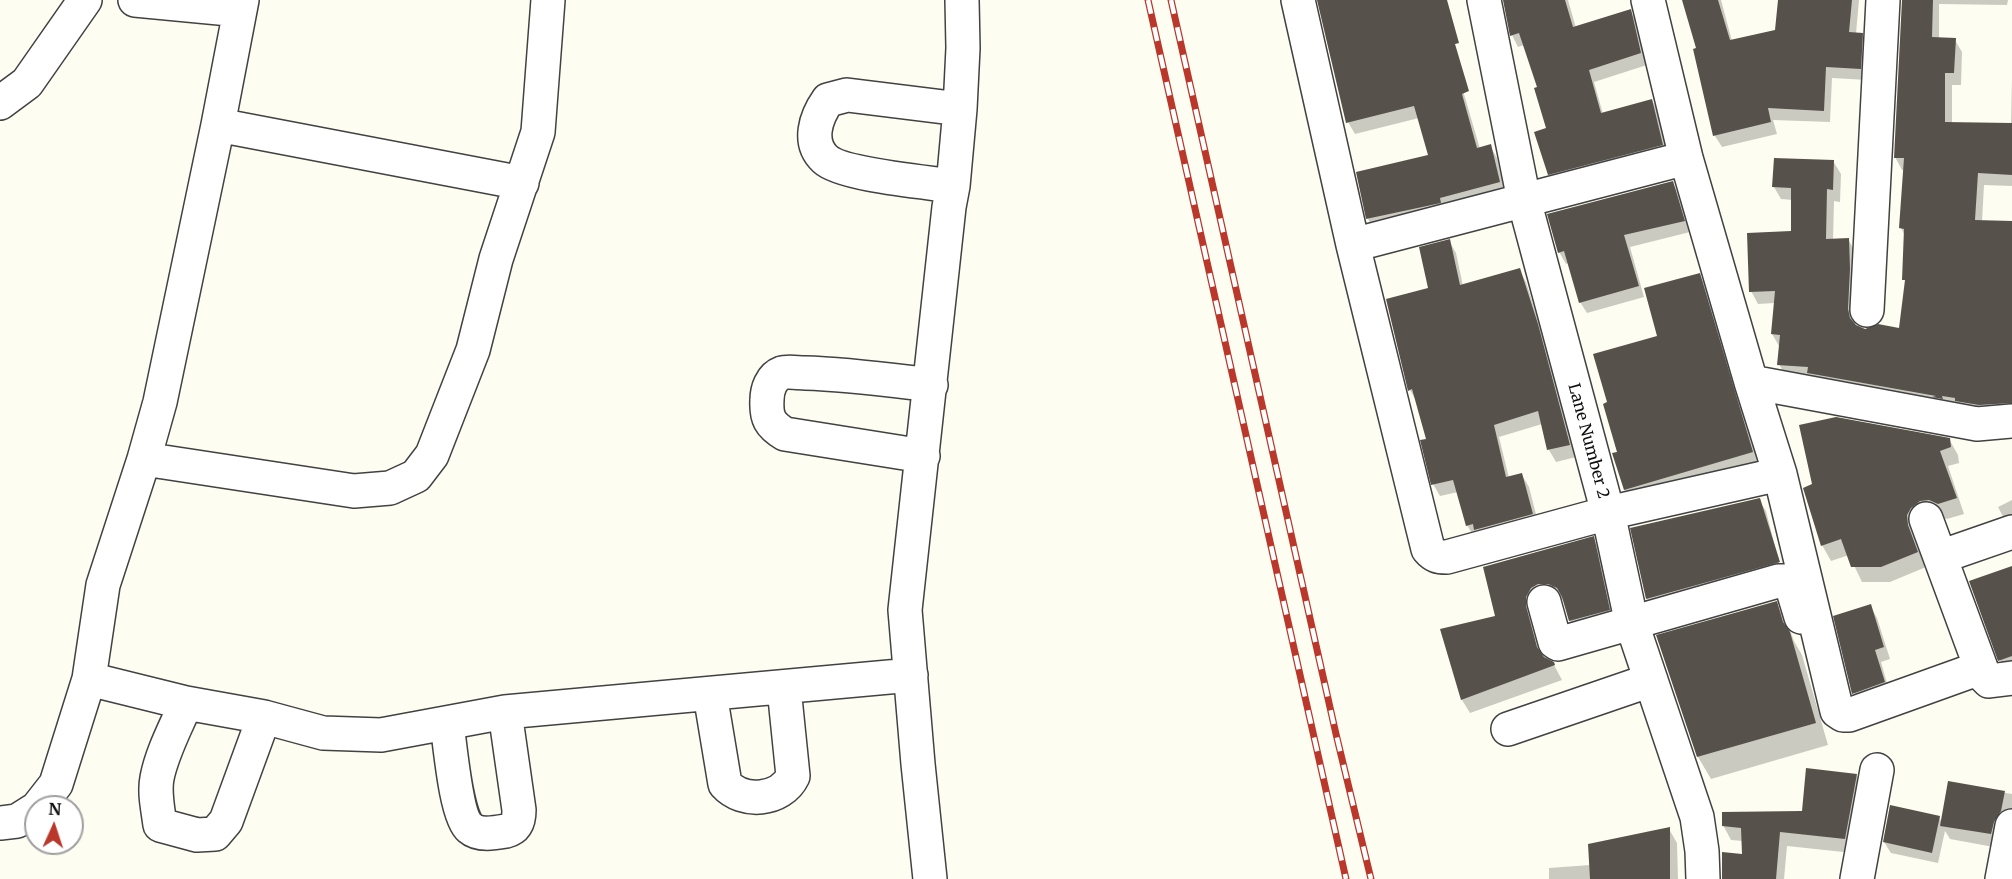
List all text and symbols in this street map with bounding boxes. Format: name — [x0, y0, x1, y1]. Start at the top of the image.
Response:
street label: Lane Number 2 — [1563, 381, 1613, 501]
north arrow — [24, 795, 84, 855]
text: N — [48, 799, 62, 819]

